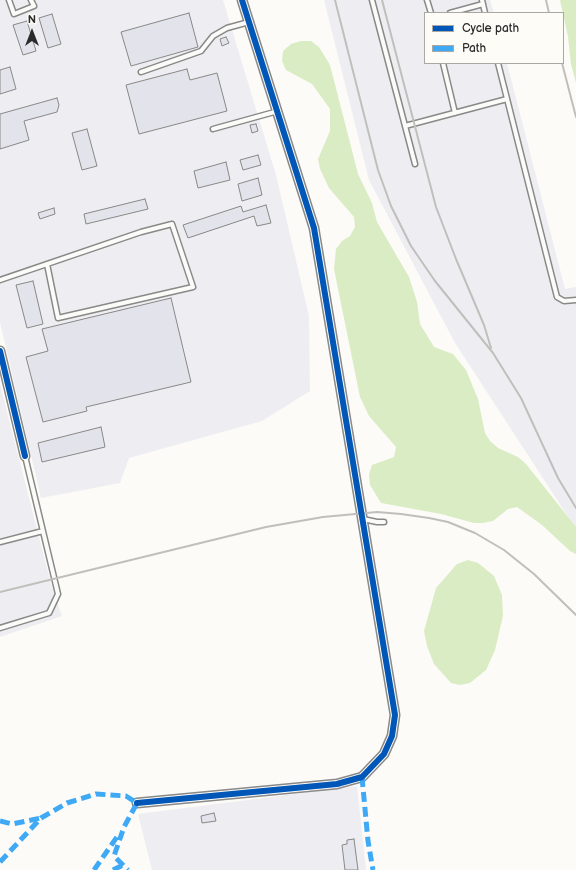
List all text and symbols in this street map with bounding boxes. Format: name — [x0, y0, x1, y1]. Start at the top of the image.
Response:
north arrow — [12, 12, 52, 52]
legend — [424, 12, 564, 64]
text: N — [28, 13, 36, 26]
text: Cycle path — [462, 21, 519, 36]
text: Path — [462, 41, 486, 56]

